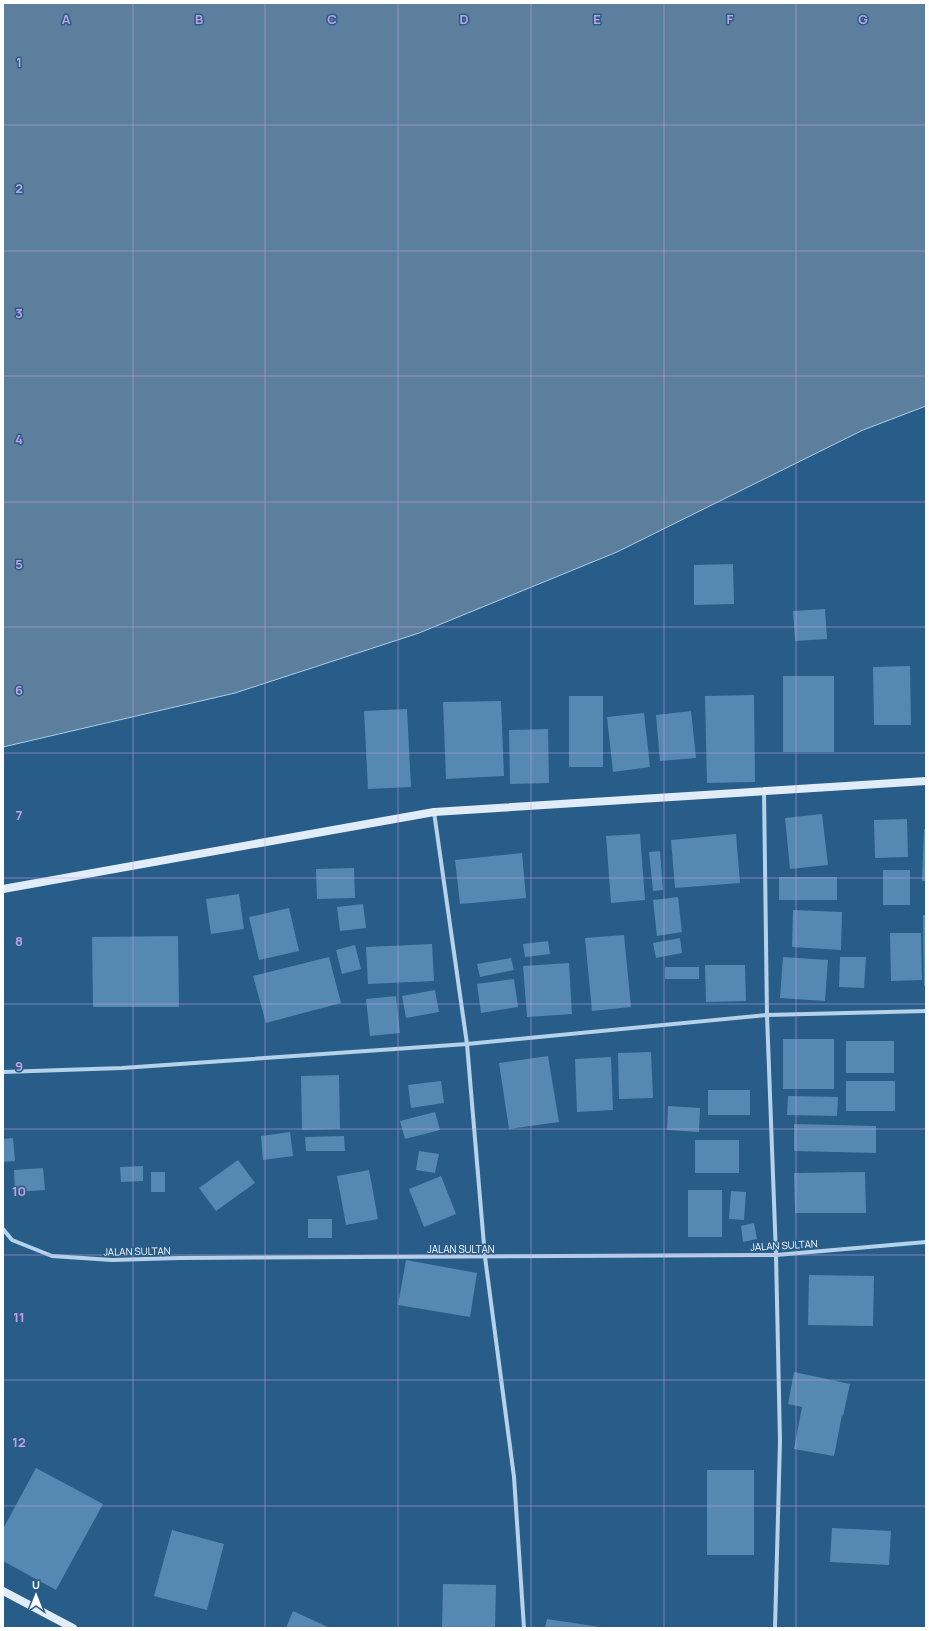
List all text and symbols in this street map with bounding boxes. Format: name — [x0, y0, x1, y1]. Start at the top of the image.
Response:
text: A — [62, 10, 71, 28]
text: B — [195, 10, 203, 28]
text: C — [327, 10, 337, 28]
text: D — [459, 10, 469, 28]
text: E — [593, 10, 601, 28]
text: F — [727, 10, 734, 28]
text: G — [858, 10, 868, 28]
text: 1 — [16, 53, 22, 71]
text: 2 — [15, 179, 23, 197]
text: 3 — [15, 304, 23, 322]
text: 4 — [15, 430, 23, 448]
text: 5 — [15, 555, 23, 573]
text: 6 — [15, 681, 23, 699]
text: 7 — [16, 806, 23, 824]
text: 8 — [15, 932, 23, 950]
text: 9 — [15, 1057, 23, 1075]
text: 10 — [12, 1182, 26, 1200]
street label: JALAN SULTAN — [750, 1236, 818, 1254]
street label: JALAN SULTAN — [427, 1242, 495, 1256]
street label: JALAN SULTAN — [103, 1243, 171, 1259]
text: 11 — [13, 1308, 25, 1326]
text: 12 — [12, 1433, 26, 1451]
north arrow — [16, 1575, 56, 1615]
text: U — [32, 1577, 40, 1592]

